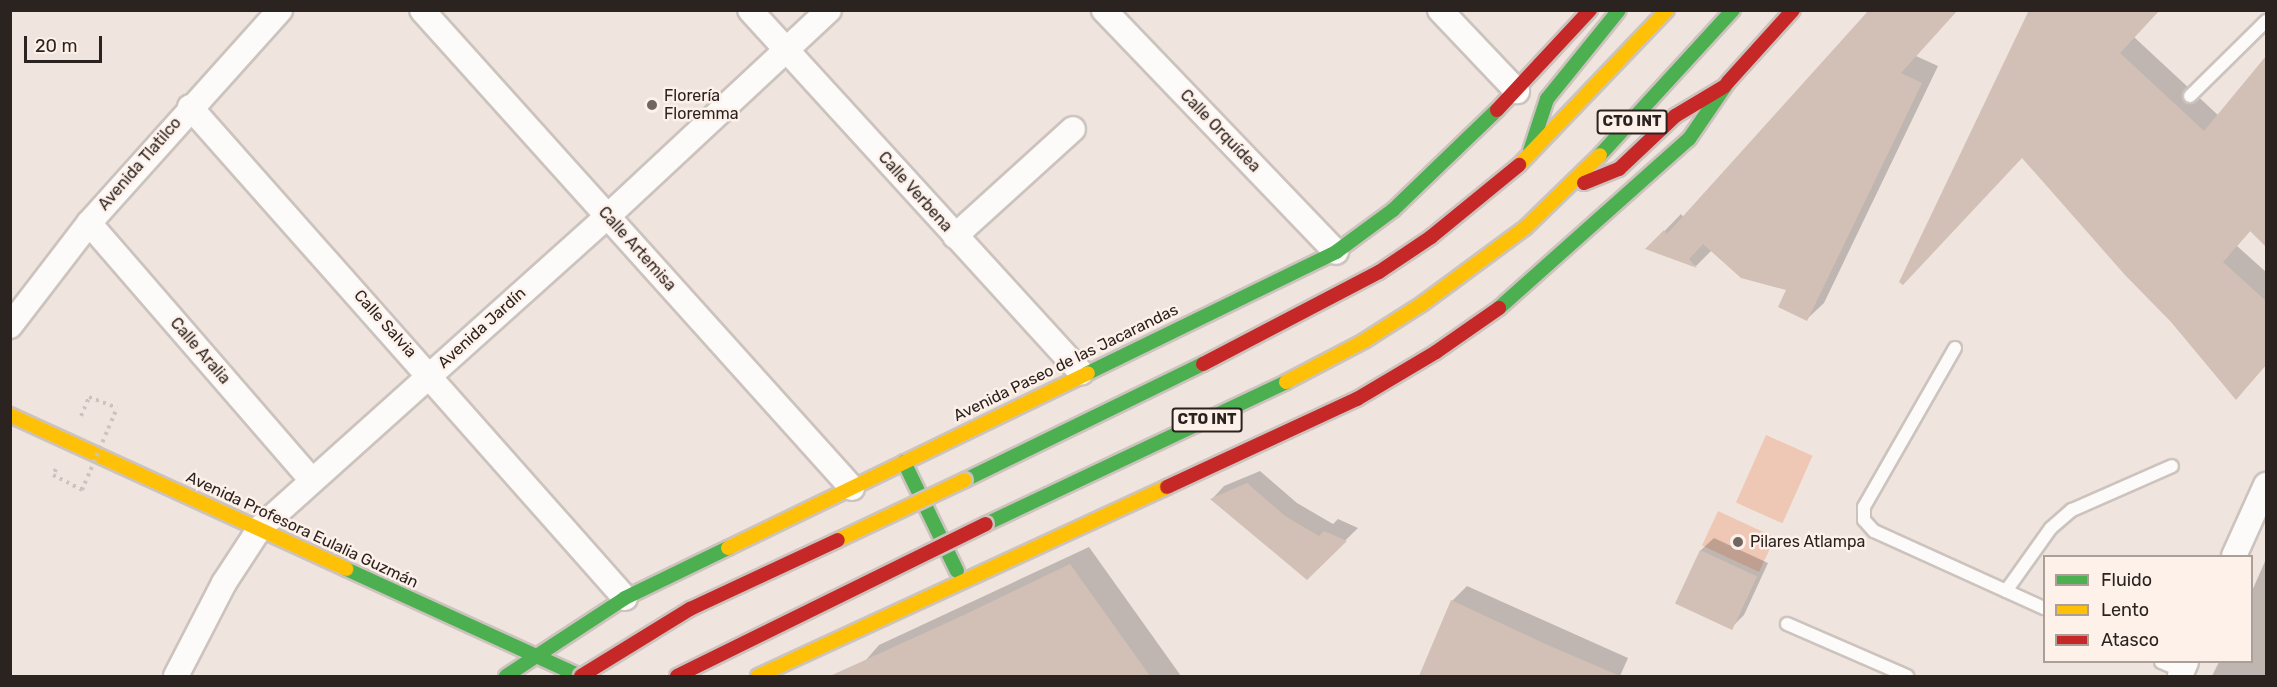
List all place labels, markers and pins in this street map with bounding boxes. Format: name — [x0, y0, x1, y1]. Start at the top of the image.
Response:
place label: Florería Floremma — [664, 86, 739, 124]
marker: Florería Floremma — [645, 98, 659, 112]
place label: Pilares Atlampa — [1750, 532, 1866, 552]
marker: Pilares Atlampa — [1731, 535, 1745, 549]

